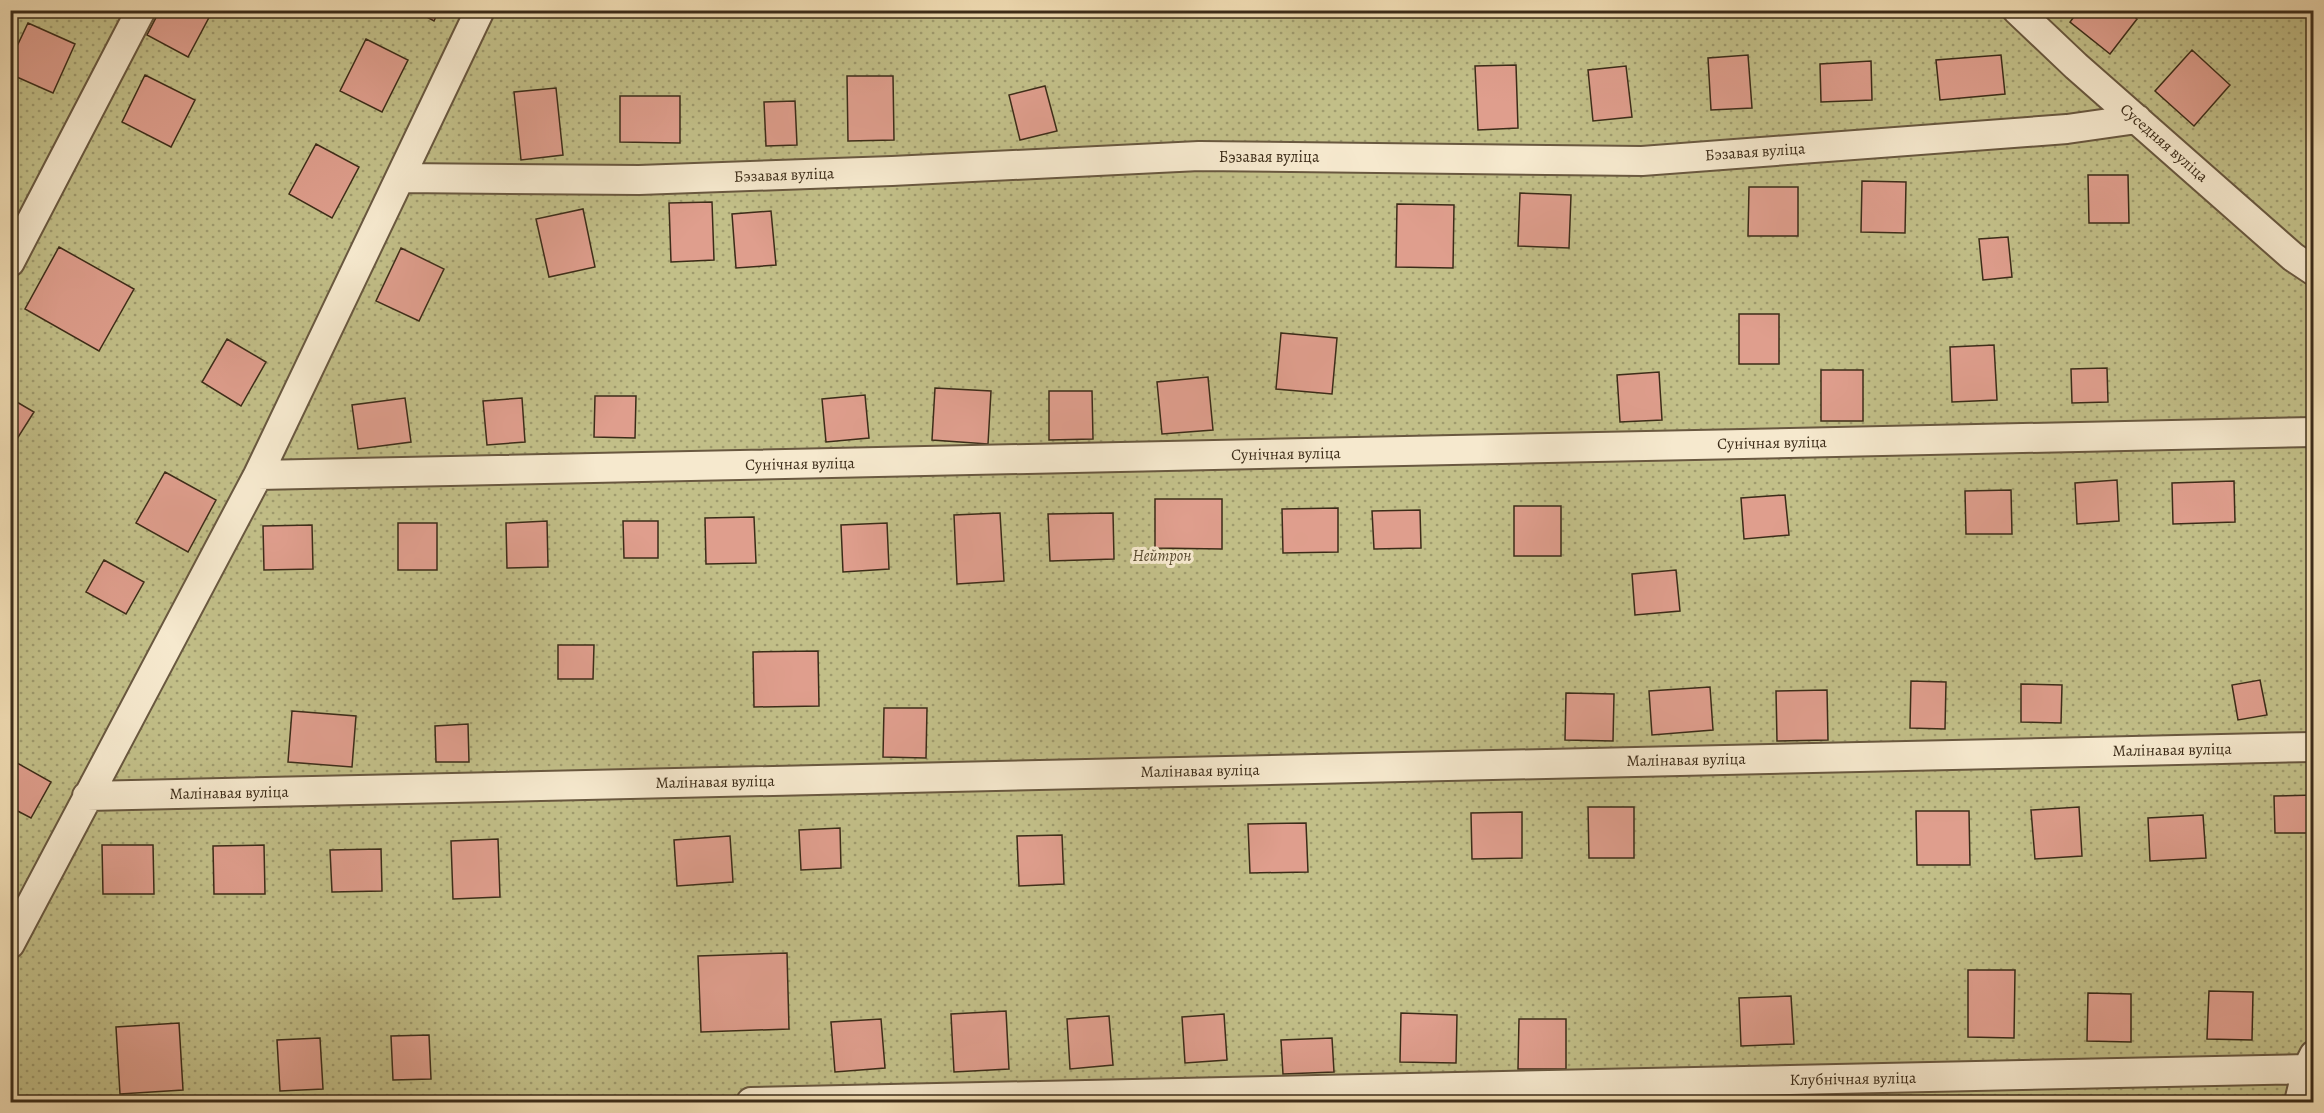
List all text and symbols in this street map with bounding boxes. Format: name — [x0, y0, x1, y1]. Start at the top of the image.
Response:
street label: Суседняя вуліца — [2115, 99, 2213, 188]
street label: Бэзавая вуліца — [1704, 137, 1807, 166]
street label: Бэзавая вуліца — [1219, 146, 1320, 168]
street label: Бэзавая вуліца — [733, 162, 835, 188]
street label: Сунічная вуліца — [1717, 431, 1828, 455]
street label: Сунічная вуліца — [1231, 442, 1342, 466]
street label: Сунічная вуліца — [745, 452, 856, 476]
park label: Нейтрон — [1133, 545, 1191, 567]
street label: Малінавая вуліца — [2112, 738, 2232, 762]
street label: Малінавая вуліца — [1626, 748, 1746, 772]
street label: Малінавая вуліца — [1140, 759, 1260, 783]
street label: Малінавая вуліца — [655, 770, 775, 794]
street label: Малінавая вуліца — [169, 781, 289, 805]
street label: Клубнічная вуліца — [1790, 1067, 1917, 1091]

